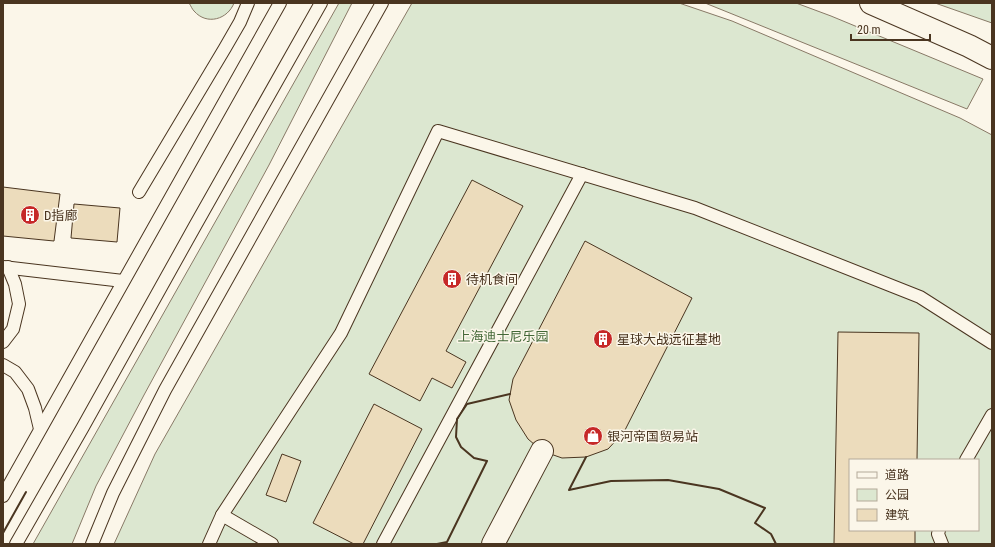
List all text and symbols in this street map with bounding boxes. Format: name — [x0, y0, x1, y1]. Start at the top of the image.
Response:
scale bar — [851, 16, 930, 42]
text: 20 m — [857, 23, 881, 37]
building icon: D指廊 — [19, 204, 41, 226]
place label: D指廊 — [44, 208, 77, 223]
building icon: 待机食间 — [441, 268, 463, 290]
place label: 待机食间 — [466, 272, 518, 287]
building icon: 星球大战远征基地 — [592, 328, 614, 350]
park label: 上海迪士尼乐园 — [457, 329, 549, 344]
place label: 星球大战远征基地 — [617, 332, 721, 347]
shop icon: 银河帝国贸易站 — [582, 425, 604, 447]
place label: 银河帝国贸易站 — [607, 429, 698, 444]
legend — [849, 459, 979, 531]
text: 道路 — [885, 468, 909, 482]
text: 公园 — [885, 488, 909, 502]
text: 建筑 — [885, 508, 909, 522]

